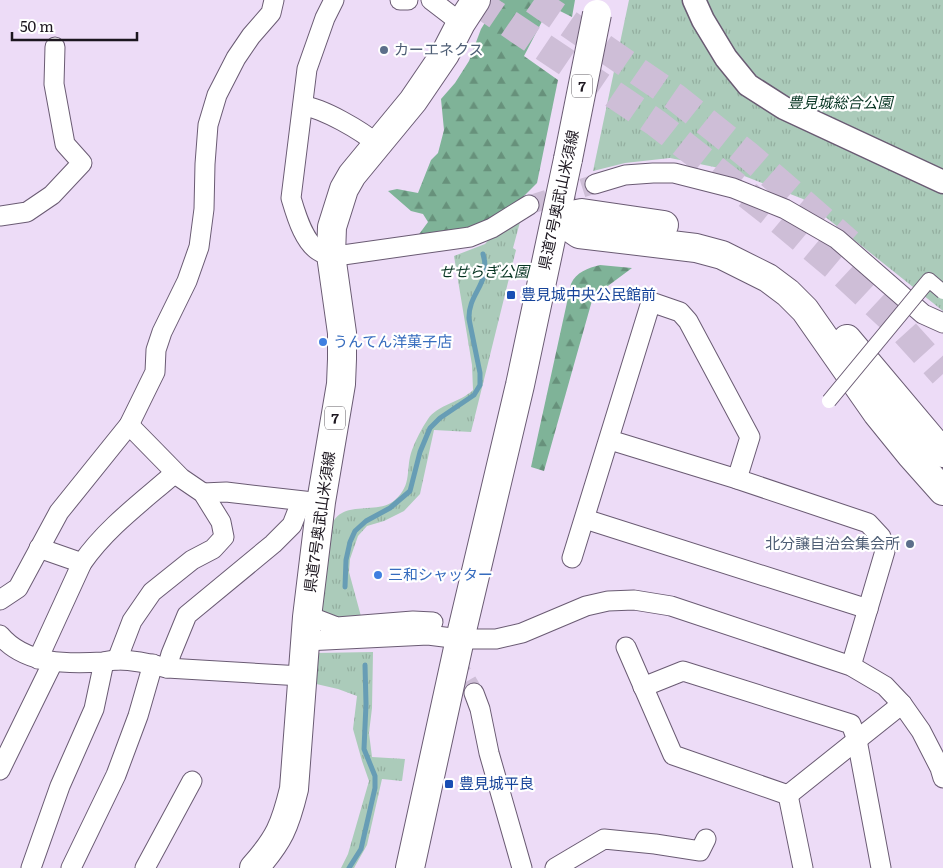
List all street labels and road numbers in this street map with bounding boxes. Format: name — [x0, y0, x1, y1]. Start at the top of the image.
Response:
road number: 7 — [572, 74, 592, 98]
street label: 県道7号奥武山米須線 — [531, 128, 584, 272]
road number: 7 — [325, 406, 345, 429]
street label: 県道7号奥武山米須線 — [297, 450, 340, 594]

